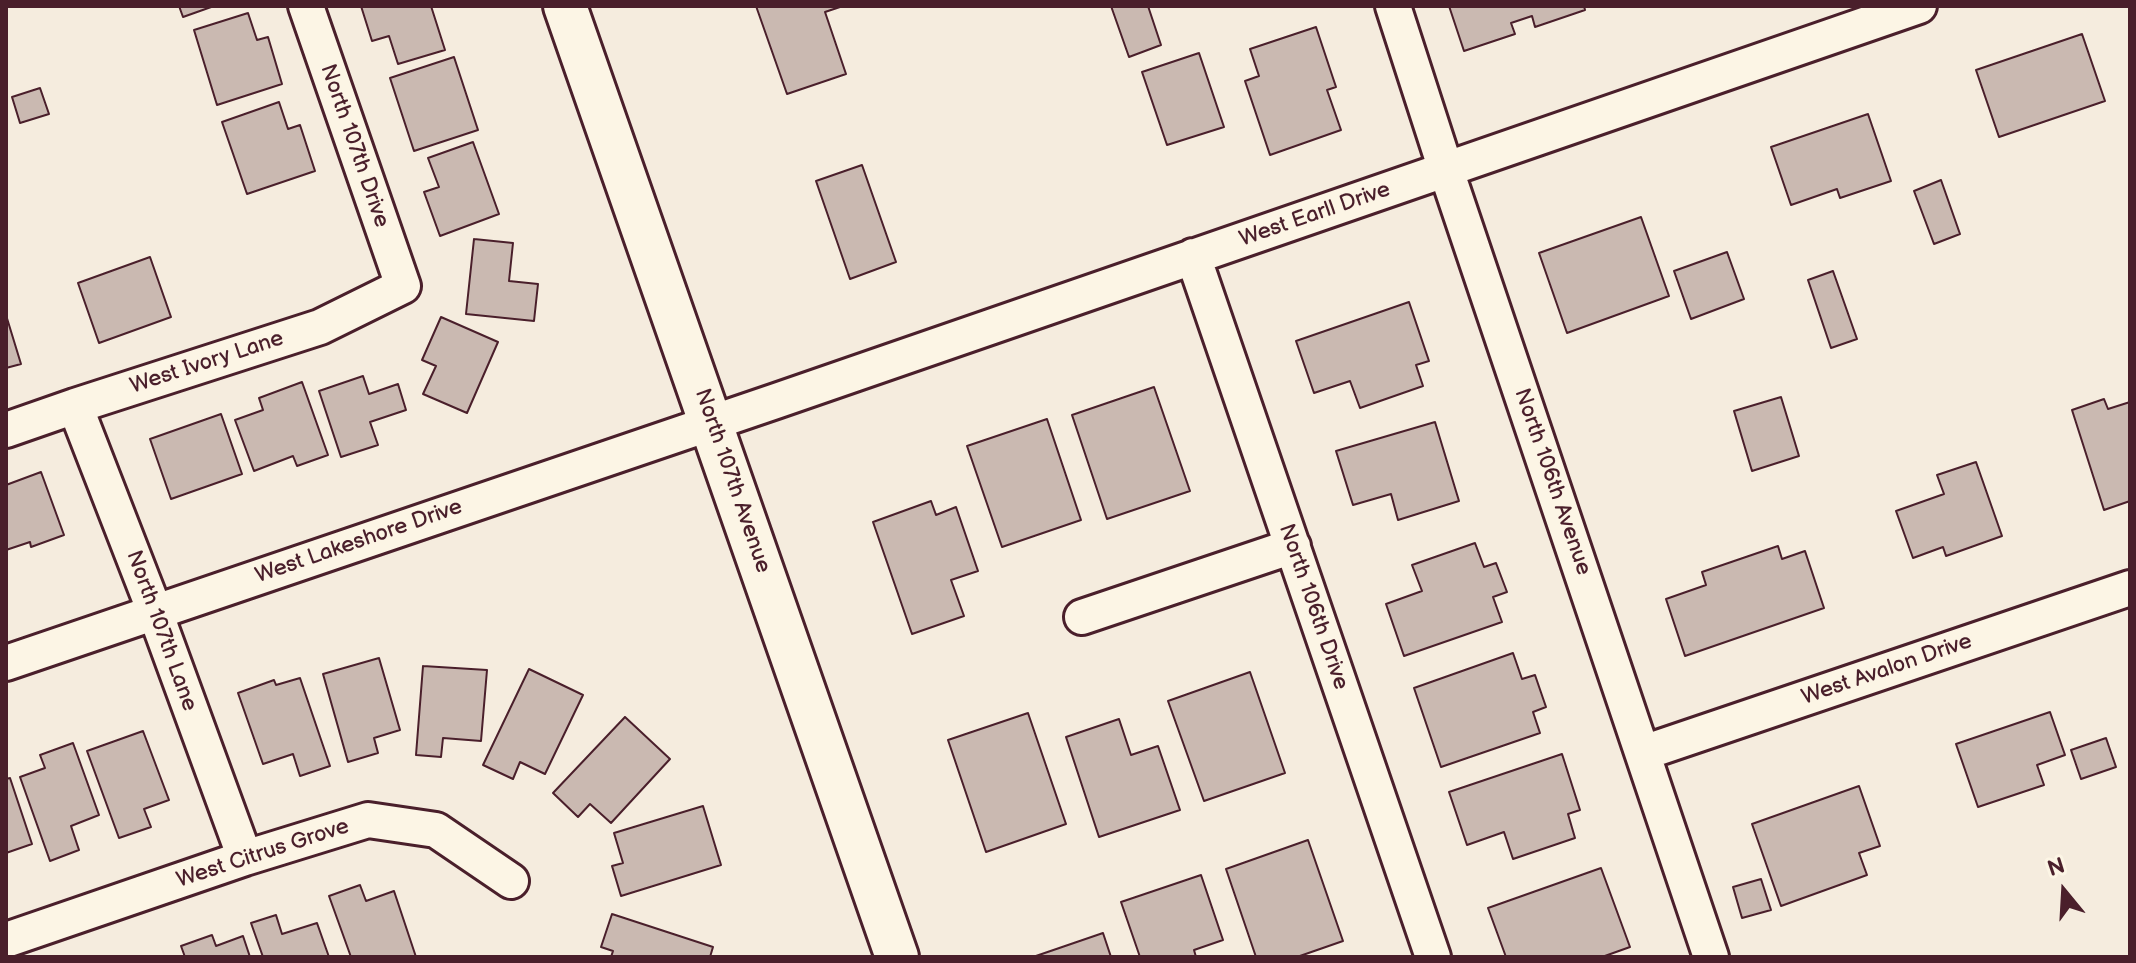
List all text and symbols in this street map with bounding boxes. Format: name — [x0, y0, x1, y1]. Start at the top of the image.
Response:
street label: North 107th Drive — [314, 61, 394, 231]
street label: West Earll Drive — [1236, 177, 1394, 253]
street label: West Ivory Lane — [127, 326, 287, 400]
street label: North 107th Avenue — [688, 385, 776, 577]
street label: North 106th Avenue — [1508, 385, 1596, 579]
street label: West Lakeshore Drive — [252, 494, 466, 590]
street label: North 106th Drive — [1272, 521, 1354, 693]
street label: North 107th Lane — [120, 547, 202, 715]
street label: West Avalon Drive — [1798, 628, 1976, 712]
street label: West Citrus Grove — [173, 814, 353, 894]
north arrow — [2024, 851, 2104, 931]
text: N — [2044, 852, 2068, 883]

